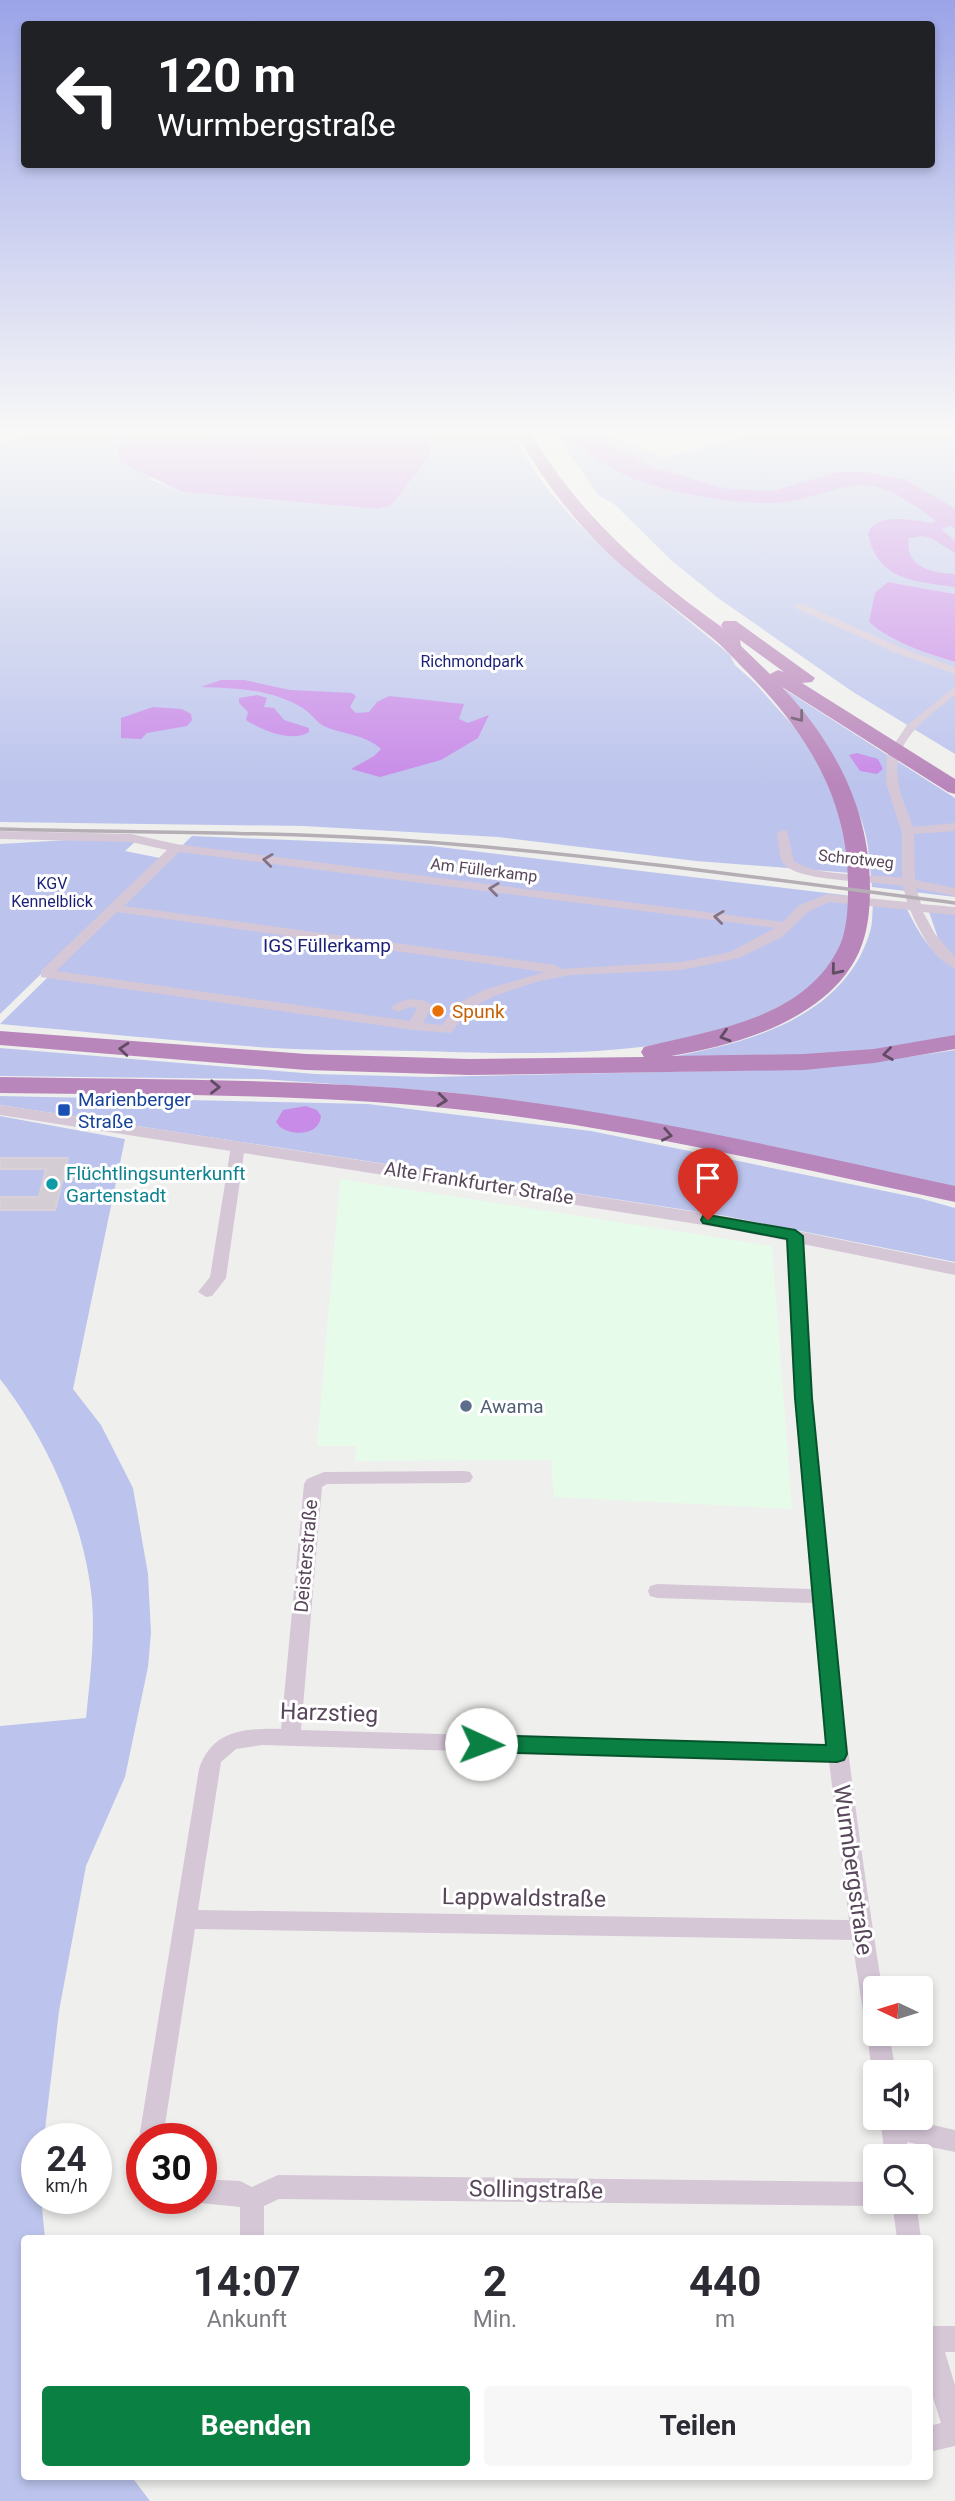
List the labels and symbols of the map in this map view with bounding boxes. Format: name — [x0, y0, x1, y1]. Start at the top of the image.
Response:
park label: Richmondpark — [420, 652, 524, 671]
one-way arrow — [791, 710, 804, 722]
street label: Schrotweg — [817, 846, 895, 872]
one-way arrow — [262, 852, 274, 867]
street label: Am Füllerkamp — [430, 854, 538, 886]
park label: KGV Kennelblick — [11, 874, 94, 911]
one-way arrow — [488, 881, 500, 896]
one-way arrow — [714, 910, 725, 925]
park label: IGS Füllerkamp — [263, 934, 391, 957]
one-way arrow — [831, 962, 844, 974]
place label: Spunk — [452, 1000, 505, 1023]
marker: Spunk — [430, 1003, 446, 1019]
one-way arrow — [720, 1028, 732, 1042]
one-way arrow — [118, 1041, 129, 1056]
one-way arrow — [882, 1046, 894, 1061]
one-way arrow — [210, 1079, 221, 1095]
place label: Marienberger Straße — [78, 1088, 191, 1133]
one-way arrow — [436, 1093, 448, 1108]
marker: Marienberger Straße — [56, 1102, 72, 1118]
one-way arrow — [661, 1127, 673, 1142]
pin — [678, 1148, 738, 1220]
street label: Alte Frankfurter Straße — [383, 1157, 575, 1209]
place label: Flüchtlingsunterkunft Gartenstadt — [66, 1162, 246, 1207]
marker: Flüchtlingsunterkunft Gartenstadt — [44, 1176, 60, 1192]
place label: Awama — [480, 1395, 544, 1418]
marker: Awama — [458, 1398, 474, 1414]
street label: Deisterstraße — [290, 1498, 322, 1614]
street label: Harzstieg — [279, 1698, 379, 1728]
position arrow — [444, 1707, 518, 1781]
street label: Wurmbergstraße — [828, 1783, 878, 1957]
street label: Lappwaldstraße — [442, 1883, 606, 1913]
north arrow — [863, 1976, 933, 2046]
speed limit sign: 30 — [126, 2123, 217, 2214]
street label: Sollingstraße — [469, 2175, 603, 2205]

